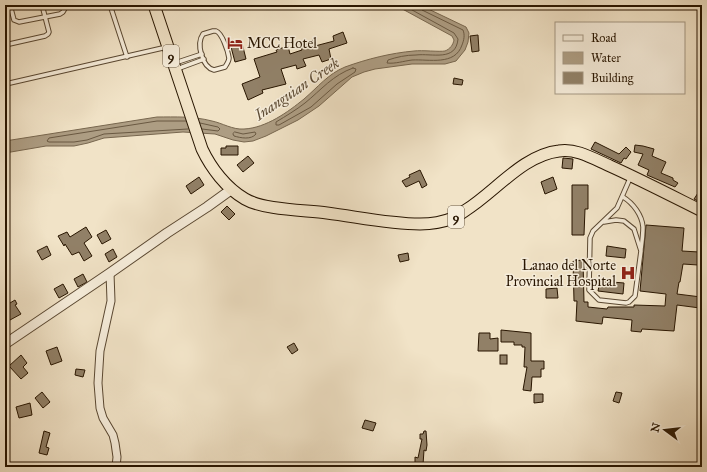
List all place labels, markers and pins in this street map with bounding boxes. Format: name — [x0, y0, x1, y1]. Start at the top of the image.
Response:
hotel icon: MCC Hotel — [226, 34, 244, 52]
place label: MCC Hotel — [247, 35, 317, 52]
place label: Lanao del Norte Provincial Hospital — [506, 257, 616, 290]
hospital icon: Lanao del Norte Provincial Hospital — [619, 264, 637, 282]

